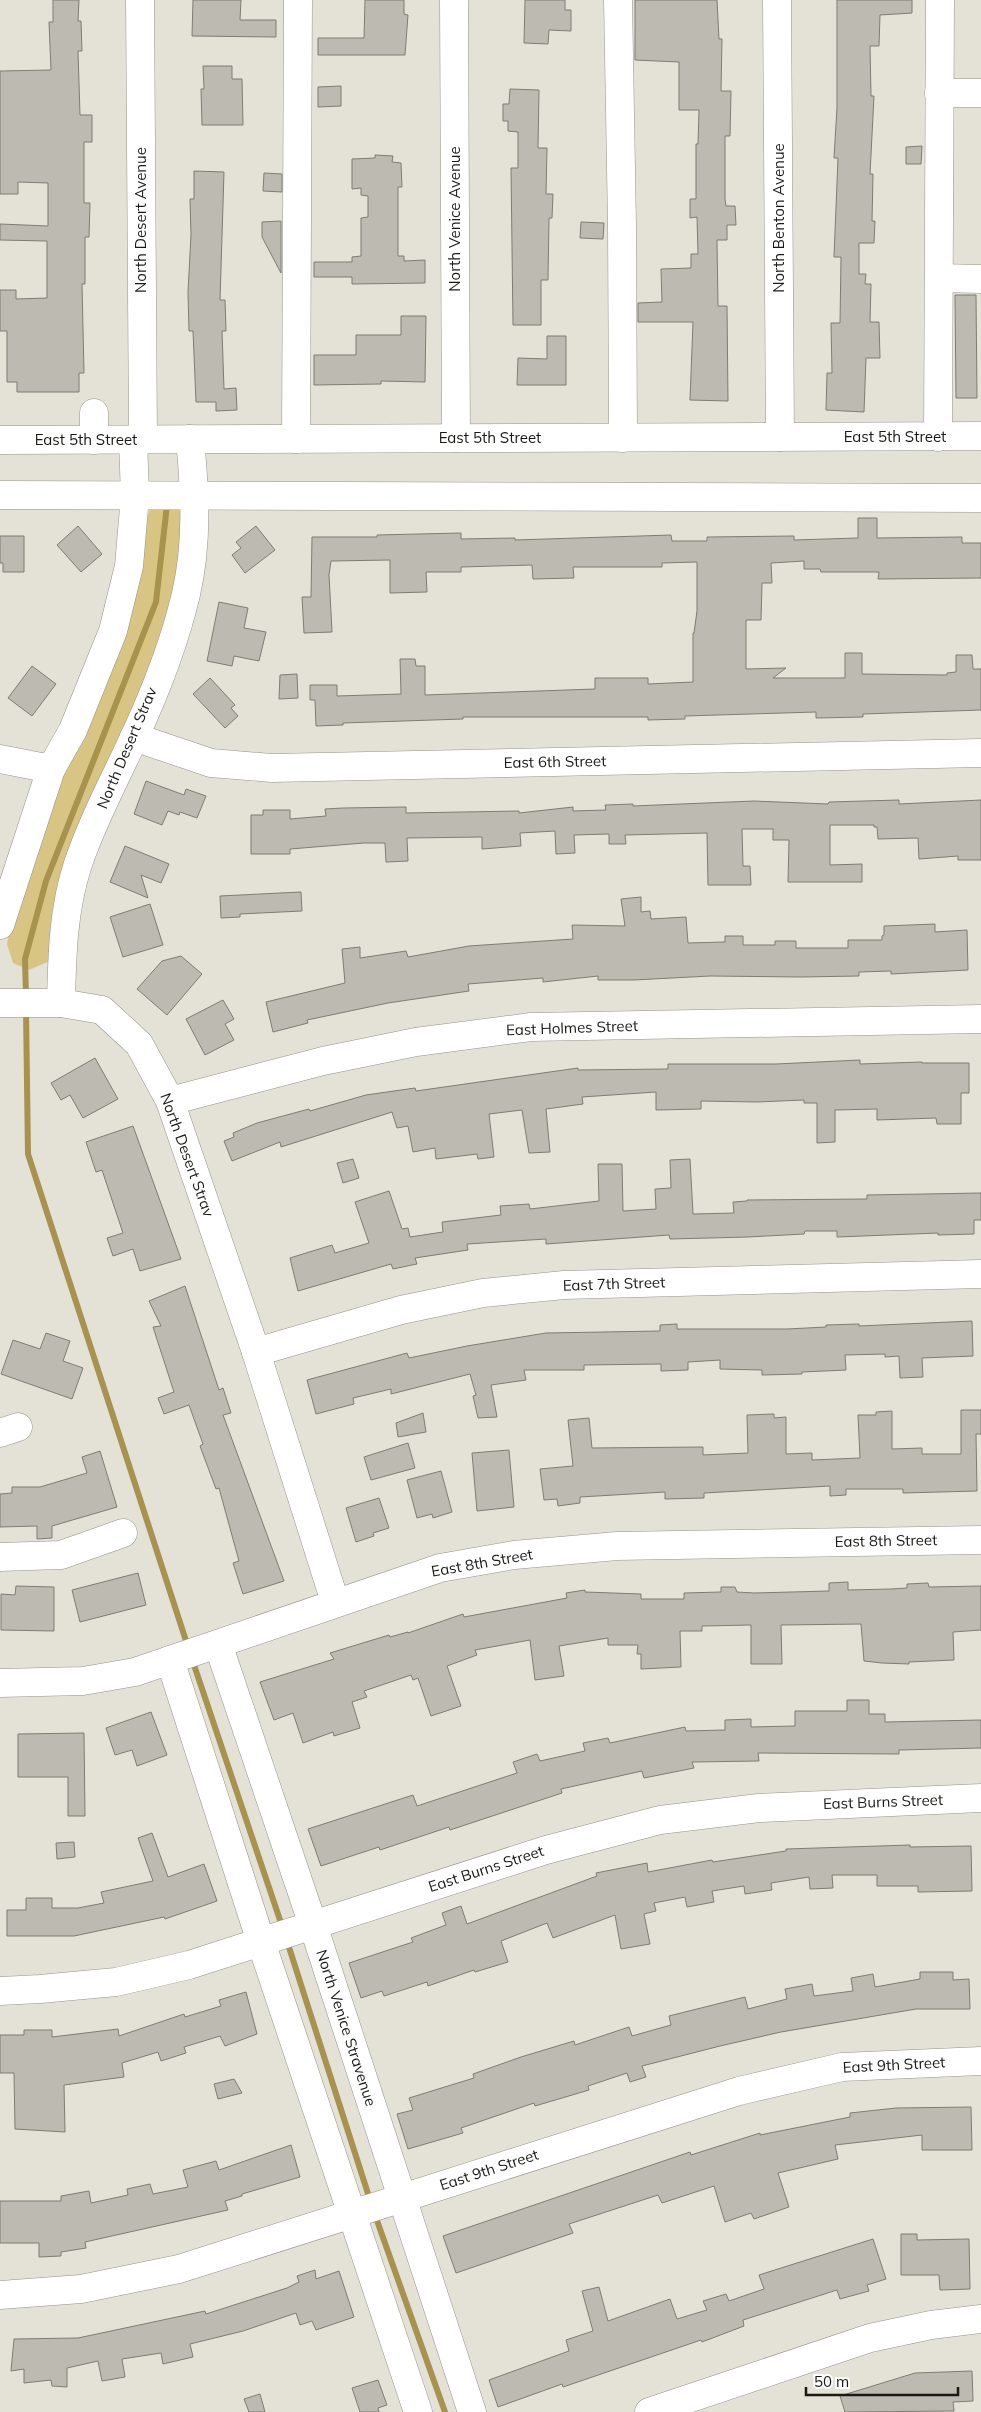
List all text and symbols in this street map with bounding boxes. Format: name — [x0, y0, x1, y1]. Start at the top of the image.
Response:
street label: North Benton Avenue — [769, 143, 788, 293]
street label: North Venice Avenue — [445, 146, 464, 292]
street label: North Desert Avenue — [131, 147, 150, 293]
street label: East 5th Street — [844, 427, 946, 446]
street label: East 5th Street — [439, 428, 541, 447]
street label: East 5th Street — [35, 430, 137, 449]
street label: North Desert Strav — [92, 684, 161, 812]
street label: East 6th Street — [503, 751, 606, 772]
street label: East Holmes Street — [506, 1016, 638, 1039]
street label: North Desert Strav — [156, 1090, 219, 1219]
street label: East 7th Street — [562, 1272, 666, 1295]
street label: East 8th Street — [834, 1530, 937, 1551]
street label: East 8th Street — [430, 1544, 534, 1581]
street label: East Burns Street — [823, 1790, 943, 1813]
street label: East Burns Street — [426, 1841, 546, 1896]
street label: North Venice Stravenue — [312, 1947, 381, 2109]
street label: East 9th Street — [842, 2052, 946, 2077]
street label: East 9th Street — [437, 2145, 541, 2194]
scale bar — [806, 2364, 958, 2396]
text: 50 m — [814, 2372, 849, 2391]

